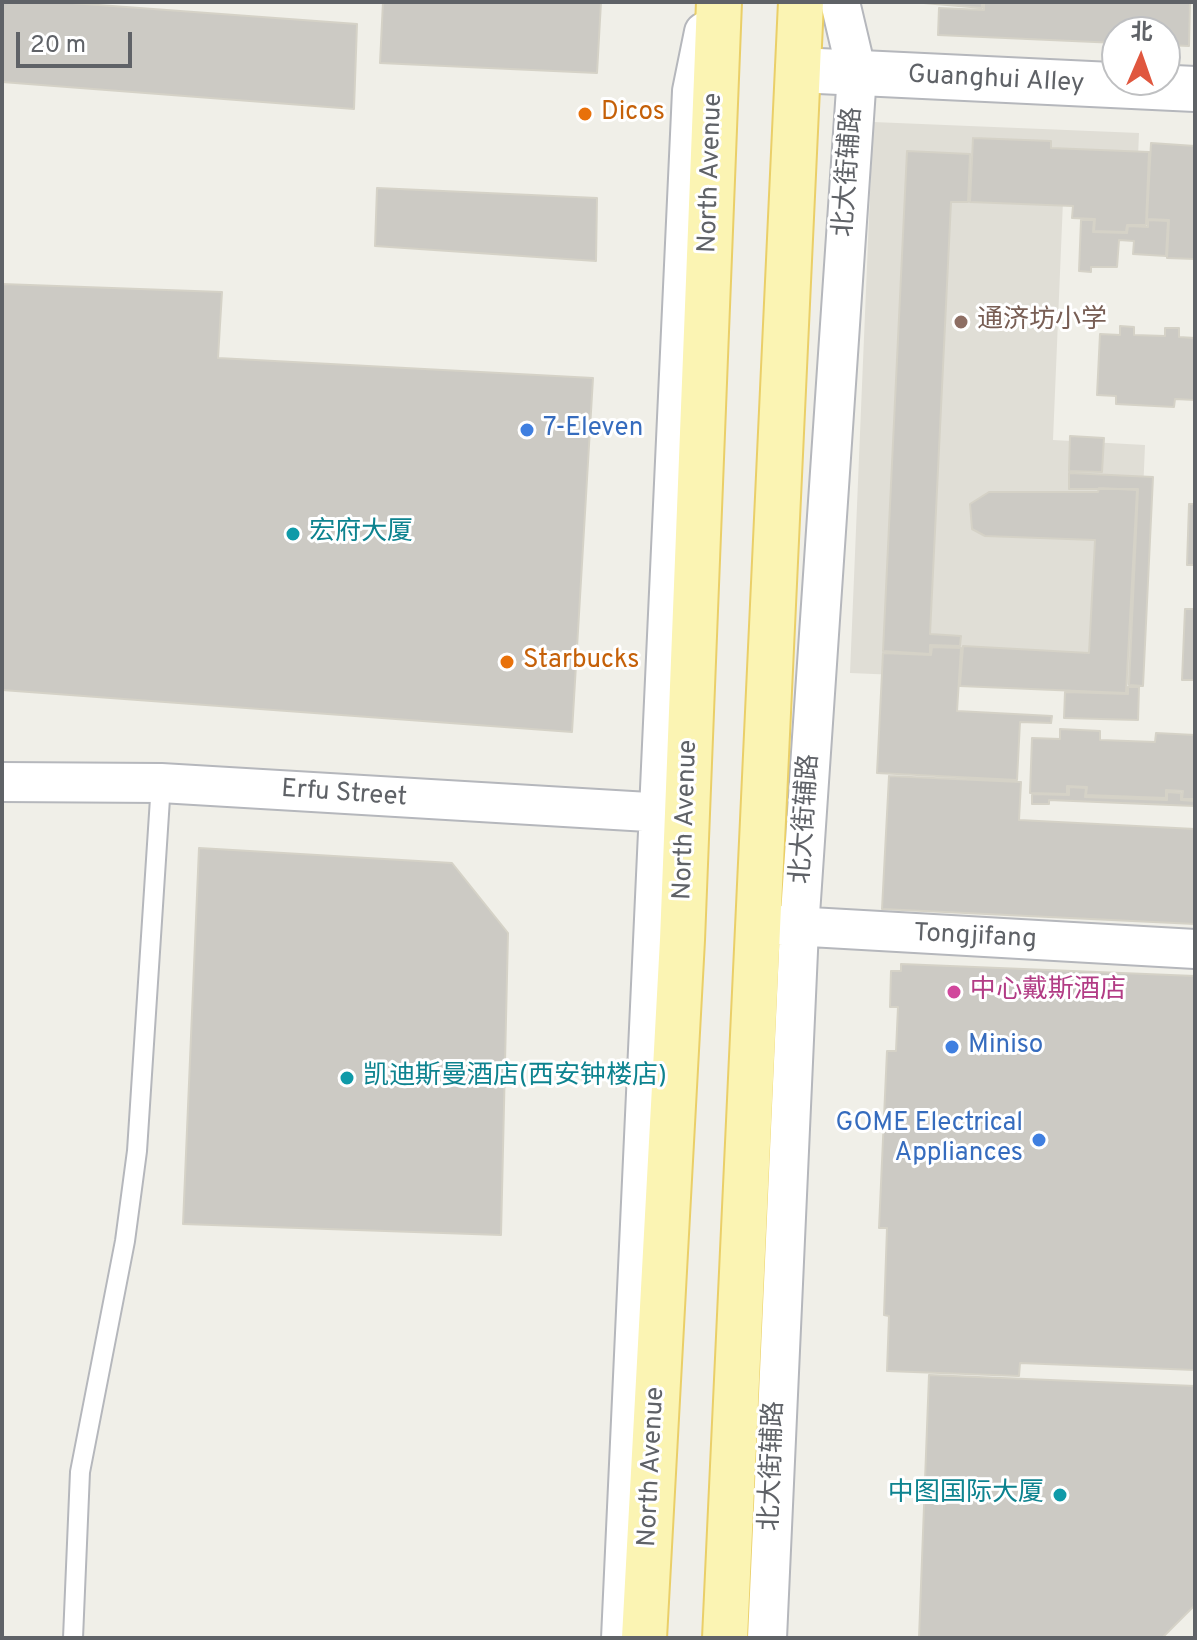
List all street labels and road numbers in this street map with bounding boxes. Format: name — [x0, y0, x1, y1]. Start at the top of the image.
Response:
street label: Guanghui Alley — [907, 61, 1085, 101]
street label: North Avenue — [694, 92, 730, 254]
street label: 北大街辅路 — [830, 106, 870, 238]
street label: North Avenue — [669, 739, 705, 901]
street label: 北大街辅路 — [787, 753, 827, 885]
street label: Erfu Street — [280, 775, 408, 815]
street label: Tongjifang — [913, 919, 1037, 957]
street label: North Avenue — [633, 1386, 673, 1548]
street label: 北大街辅路 — [756, 1400, 792, 1532]

